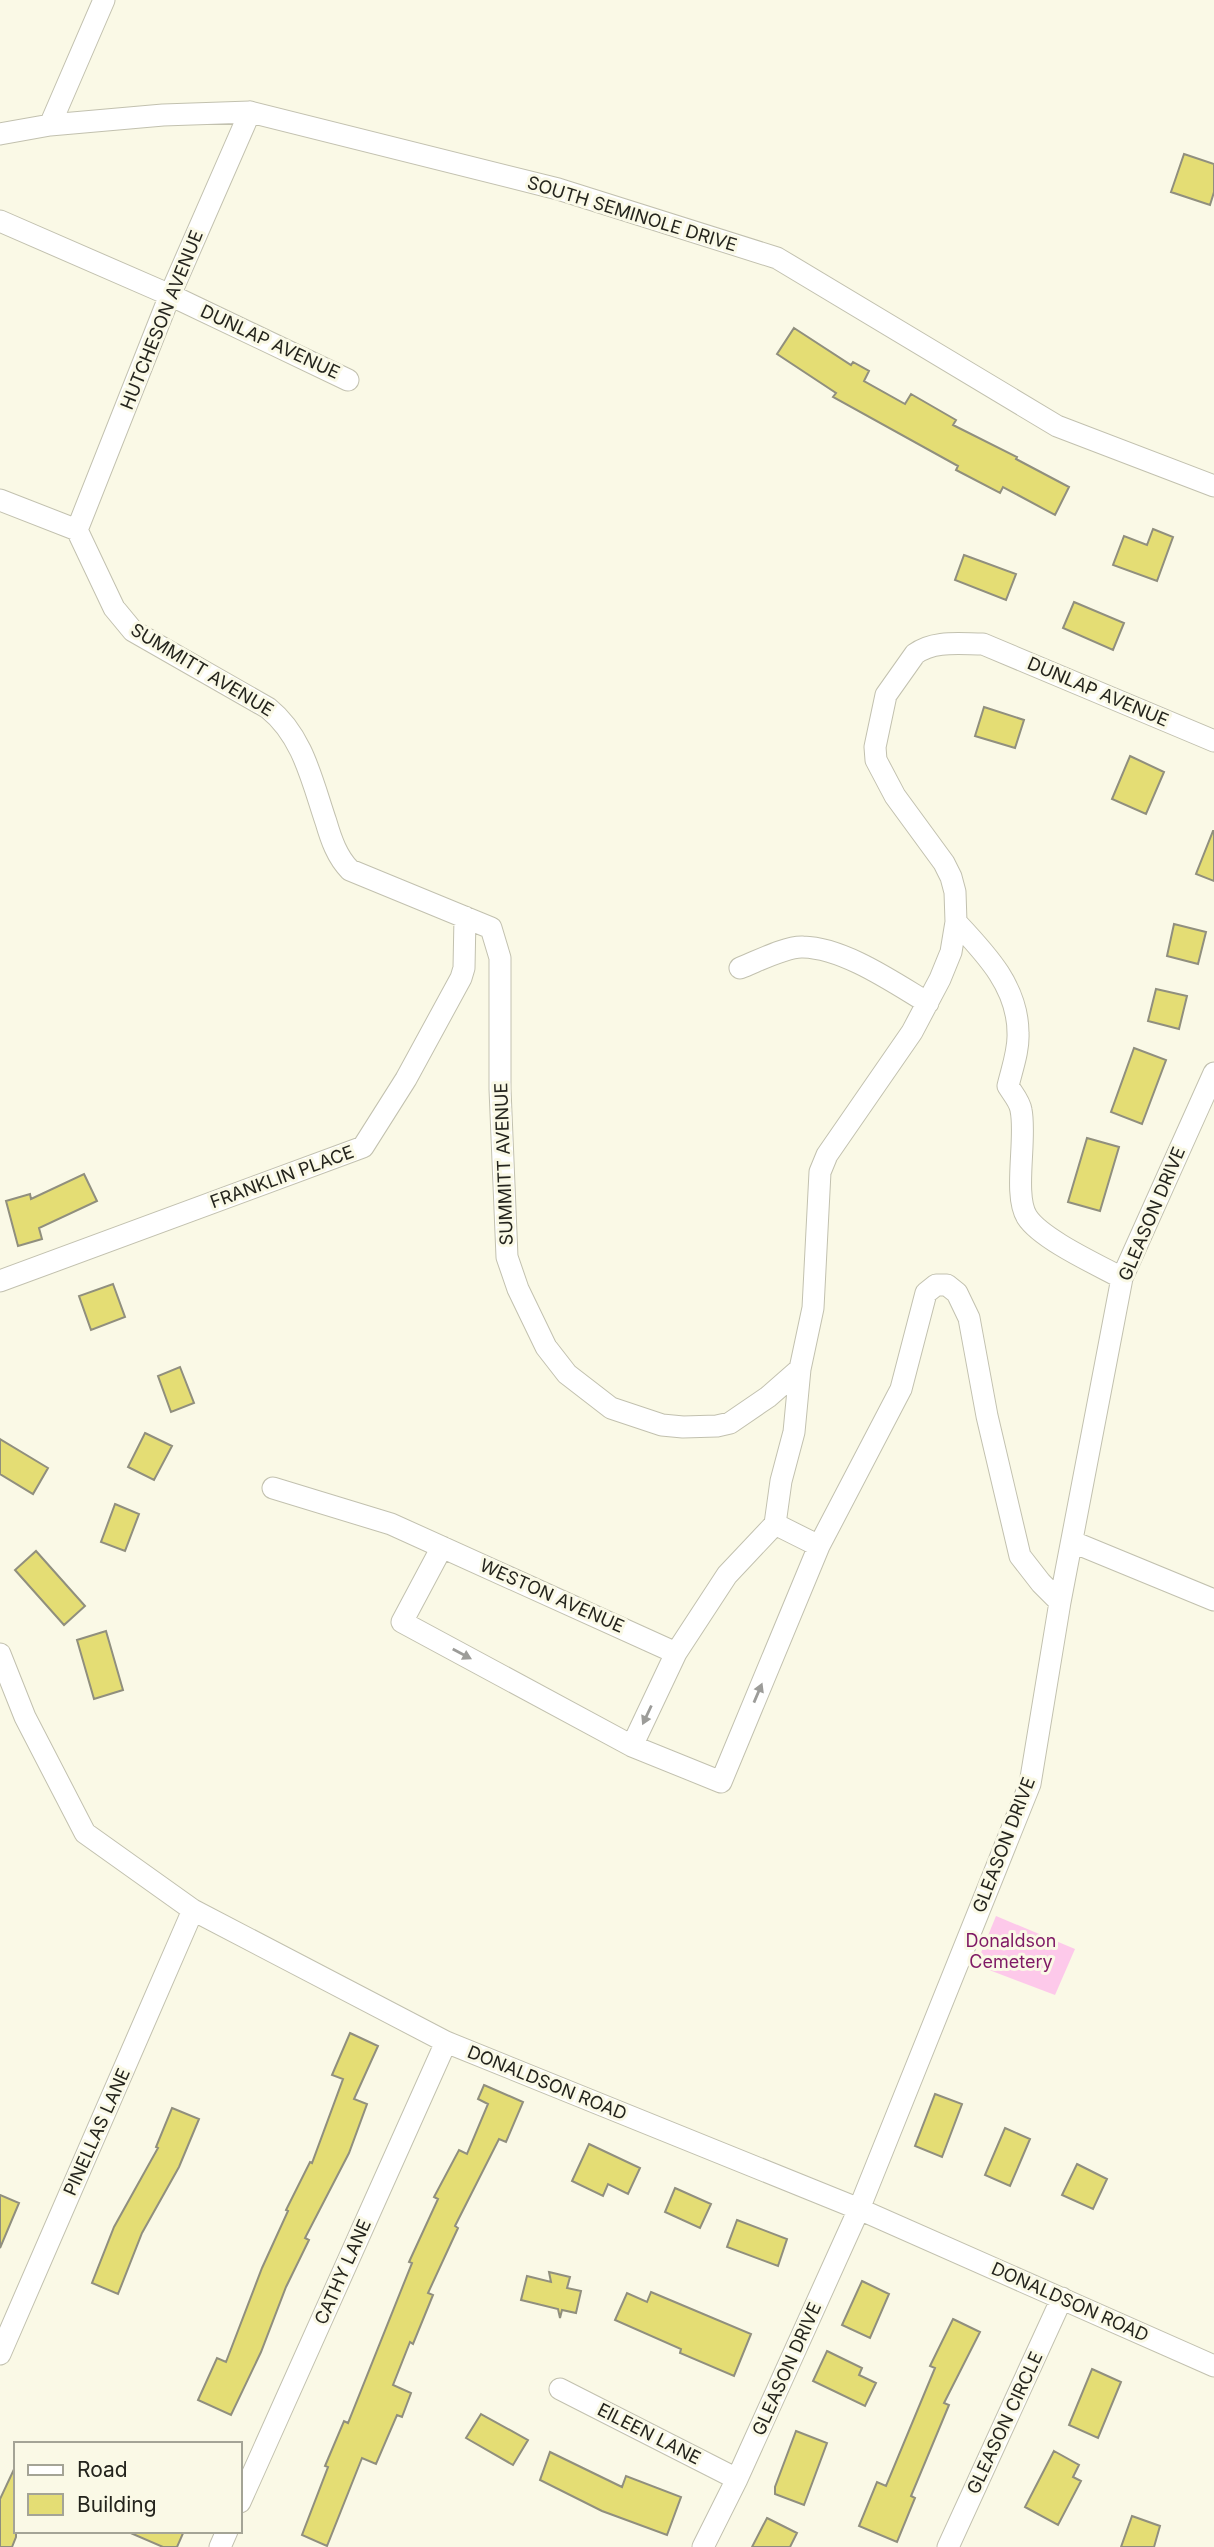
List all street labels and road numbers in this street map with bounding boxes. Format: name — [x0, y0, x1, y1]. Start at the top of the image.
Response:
street label: SOUTH SEMINOLE DRIVE — [525, 172, 740, 255]
street label: HUTCHESON AVENUE — [116, 227, 207, 412]
street label: DUNLAP AVENUE — [197, 300, 343, 383]
street label: SUMMITT AVENUE — [127, 619, 277, 720]
street label: DUNLAP AVENUE — [1024, 652, 1172, 731]
street label: SUMMITT AVENUE — [490, 1082, 517, 1246]
street label: FRANKLIN PLACE — [207, 1141, 357, 1212]
street label: GLEASON DRIVE — [1114, 1144, 1189, 1284]
street label: WESTON AVENUE — [477, 1554, 628, 1637]
street label: GLEASON DRIVE — [968, 1774, 1039, 1916]
street label: DONALDSON ROAD — [464, 2041, 630, 2124]
street label: PINELLAS LANE — [59, 2065, 134, 2199]
street label: CATHY LANE — [310, 2216, 375, 2328]
street label: DONALDSON ROAD — [988, 2257, 1152, 2346]
street label: GLEASON DRIVE — [748, 2299, 825, 2439]
street label: GLEASON CIRCLE — [962, 2348, 1047, 2497]
street label: EILEEN LANE — [594, 2399, 704, 2469]

